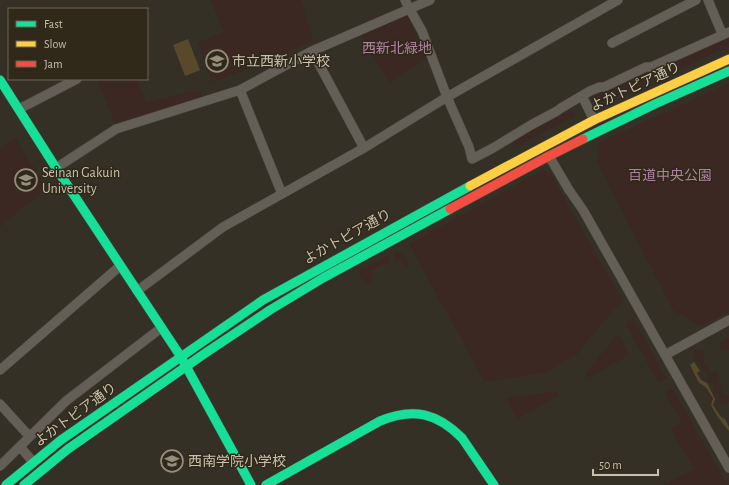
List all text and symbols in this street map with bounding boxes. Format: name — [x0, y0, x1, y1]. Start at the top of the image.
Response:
legend — [8, 8, 148, 80]
text: Fast — [44, 18, 63, 30]
text: Slow — [44, 38, 66, 50]
park label: 西新北緑地 — [362, 40, 432, 56]
school or university icon: 市立西新小学校 — [204, 48, 230, 74]
place label: 市立西新小学校 — [232, 54, 330, 69]
text: Jam — [44, 58, 63, 70]
street label: よかトピア通り — [588, 59, 683, 114]
place label: Seinan Gakuin University — [42, 166, 120, 196]
school or university icon: Seinan Gakuin University — [13, 167, 39, 193]
park label: 百道中央公園 — [628, 168, 712, 183]
street label: よかトピア通り — [301, 206, 394, 267]
street label: よかトピア通り — [31, 380, 119, 449]
school or university icon: 西南学院小学校 — [159, 448, 185, 474]
scale bar — [593, 451, 658, 477]
place label: 西南学院小学校 — [188, 454, 286, 469]
text: 50 m — [599, 459, 622, 471]

